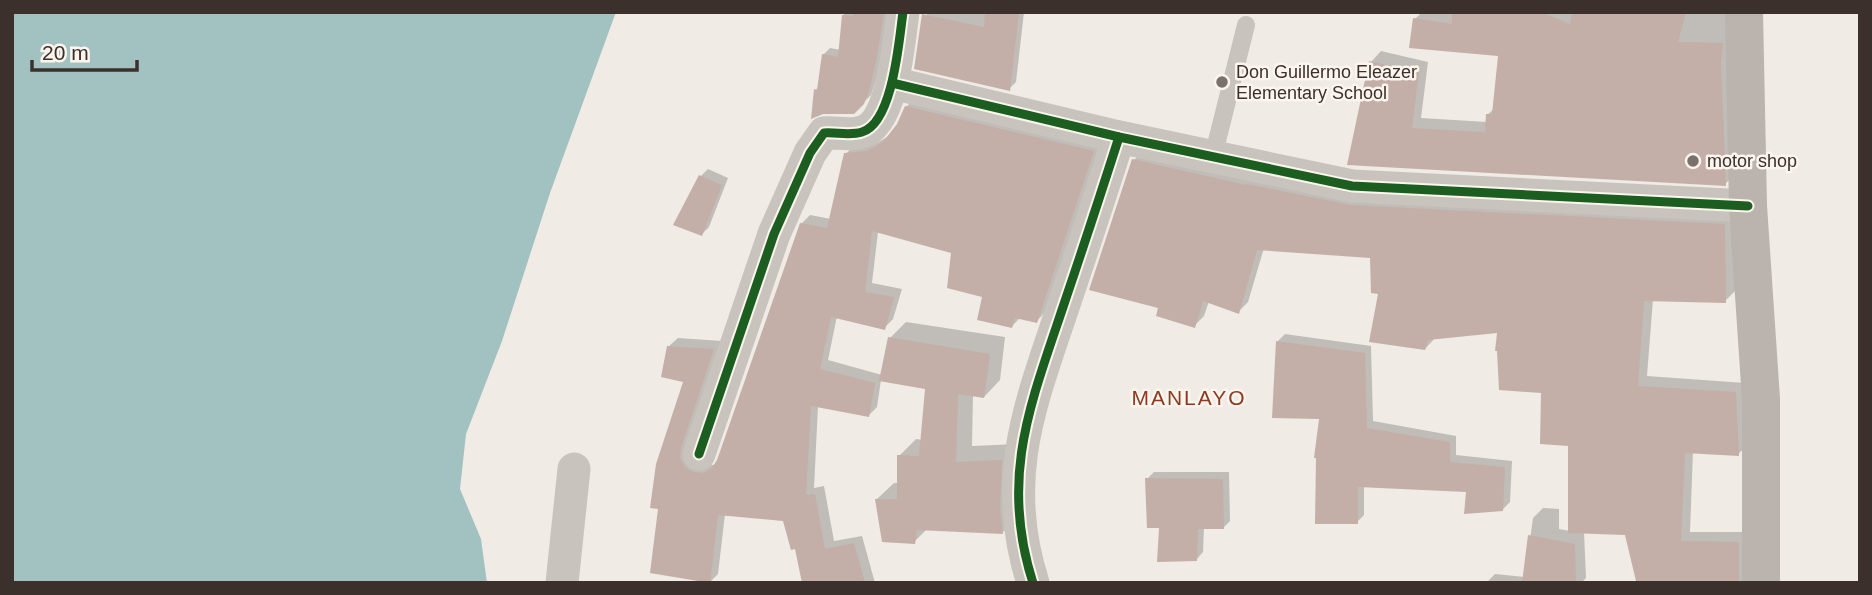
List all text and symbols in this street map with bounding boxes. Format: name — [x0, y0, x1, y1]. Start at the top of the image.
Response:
scale bar — [32, 28, 136, 72]
text: 20 m — [42, 41, 89, 64]
place label: Don Guillermo Eleazer Elementary School — [1236, 62, 1417, 103]
marker: Don Guillermo Eleazer Elementary School — [1214, 74, 1230, 90]
place label: motor shop — [1707, 151, 1797, 171]
marker: motor shop — [1685, 153, 1701, 169]
district label: MANLAYO — [1131, 386, 1247, 409]

